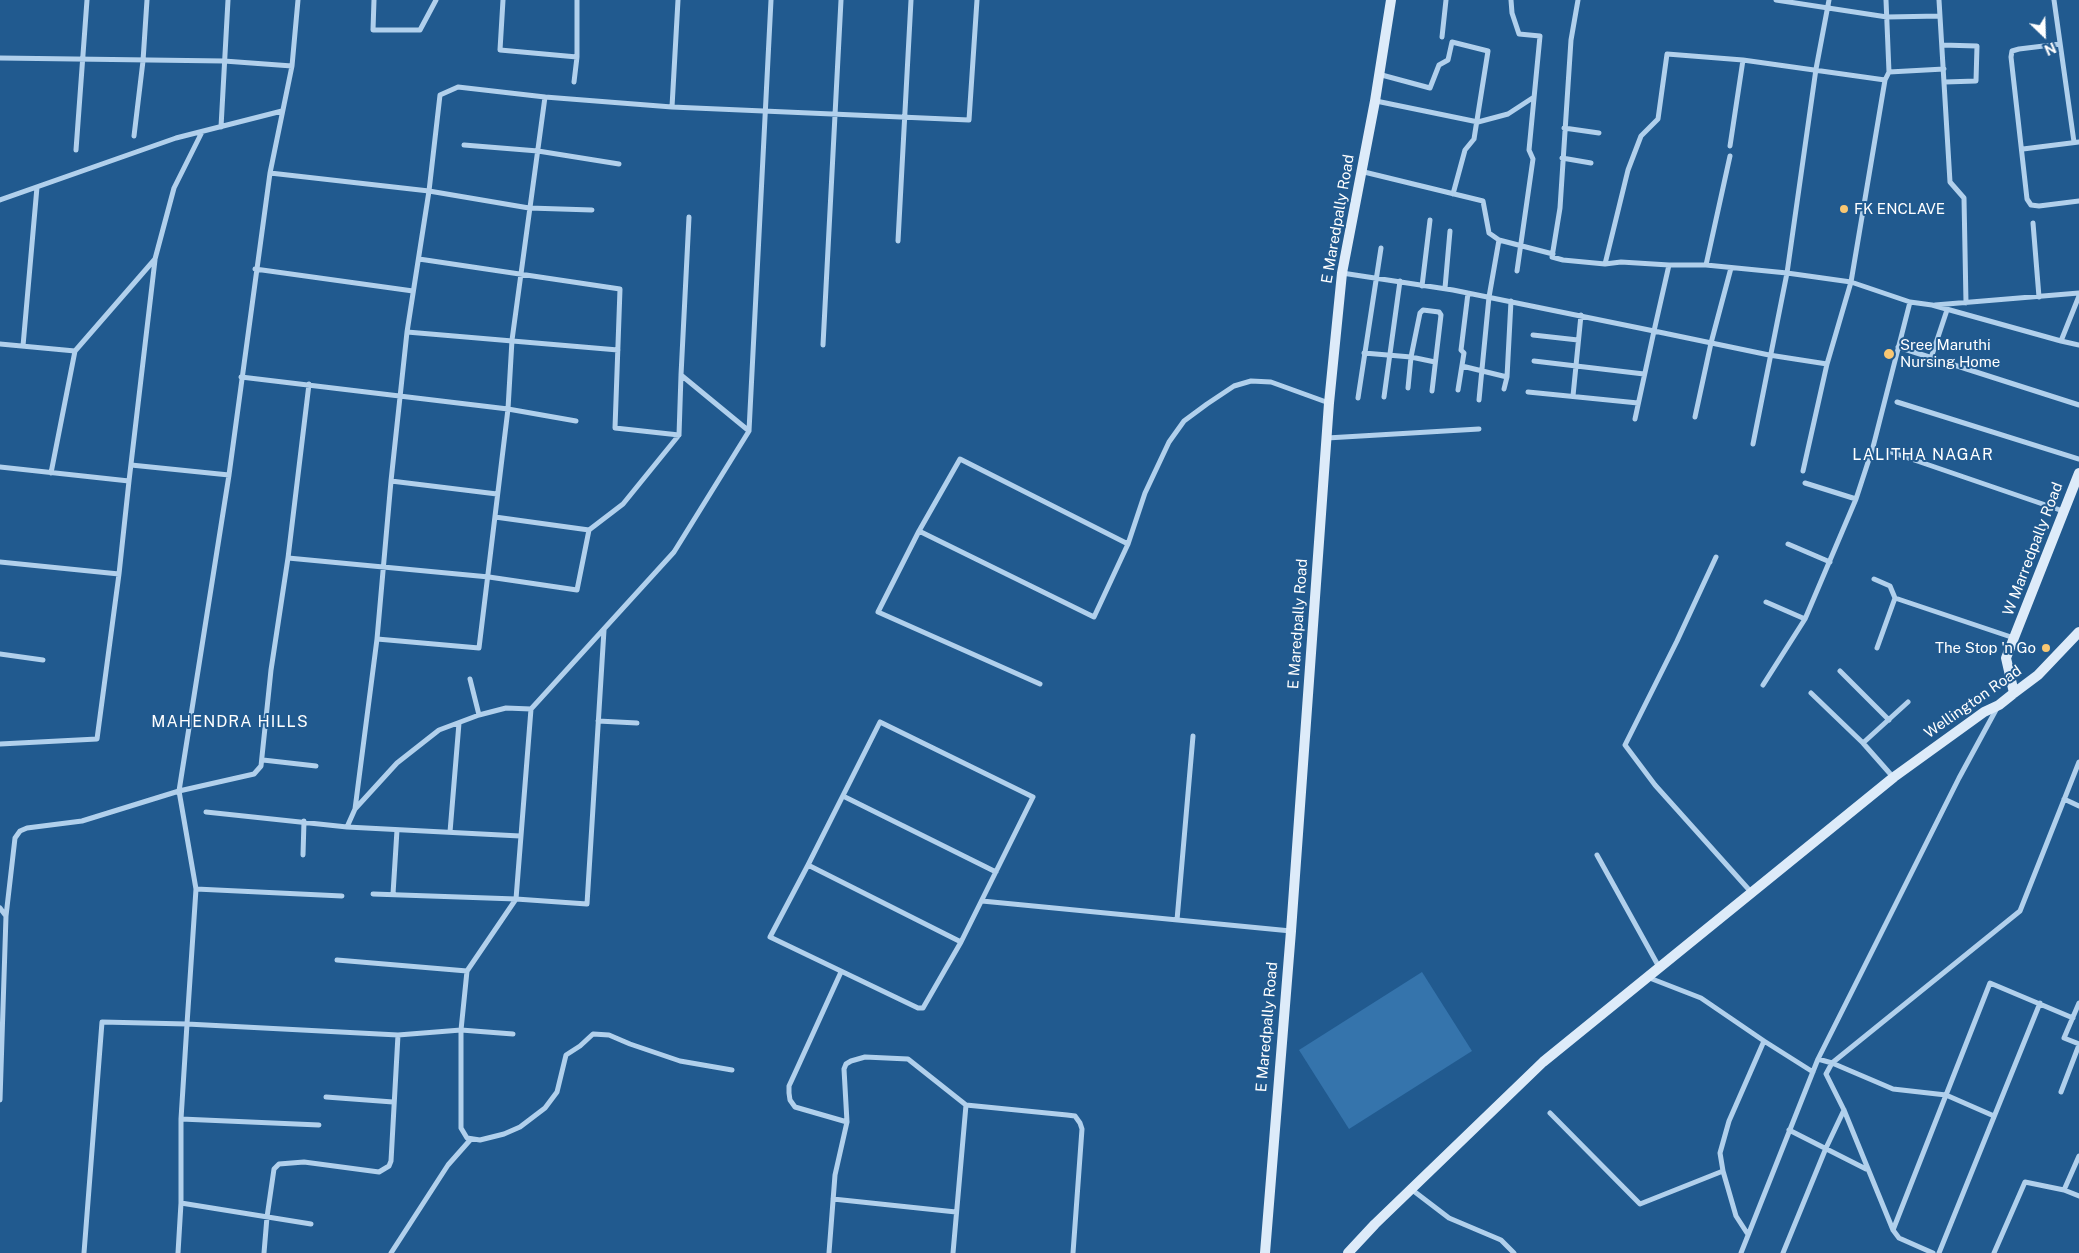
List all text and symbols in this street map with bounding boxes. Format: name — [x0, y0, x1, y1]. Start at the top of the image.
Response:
north arrow — [2019, 10, 2069, 60]
text: N — [2042, 39, 2058, 58]
street label: E Maredpally Road — [1318, 153, 1358, 285]
place label: FK ENCLAVE — [1854, 200, 1945, 218]
marker: FK ENCLAVE — [1838, 203, 1850, 215]
place label: Sree Maruthi Nursing Home — [1900, 336, 2000, 371]
marker: Sree Maruthi Nursing Home — [1882, 347, 1896, 361]
district label: LALITHA NAGAR — [1851, 445, 1995, 465]
street label: W Marredpally Road — [1999, 480, 2067, 618]
street label: E Maredpally Road — [1284, 558, 1312, 690]
place label: The Stop 'n Go — [1935, 639, 2036, 657]
marker: The Stop 'n Go — [2040, 642, 2052, 654]
street label: Wellington Road — [1921, 662, 2025, 742]
district label: MAHENDRA HILLS — [150, 712, 310, 732]
street label: E Maredpally Road — [1252, 961, 1282, 1093]

